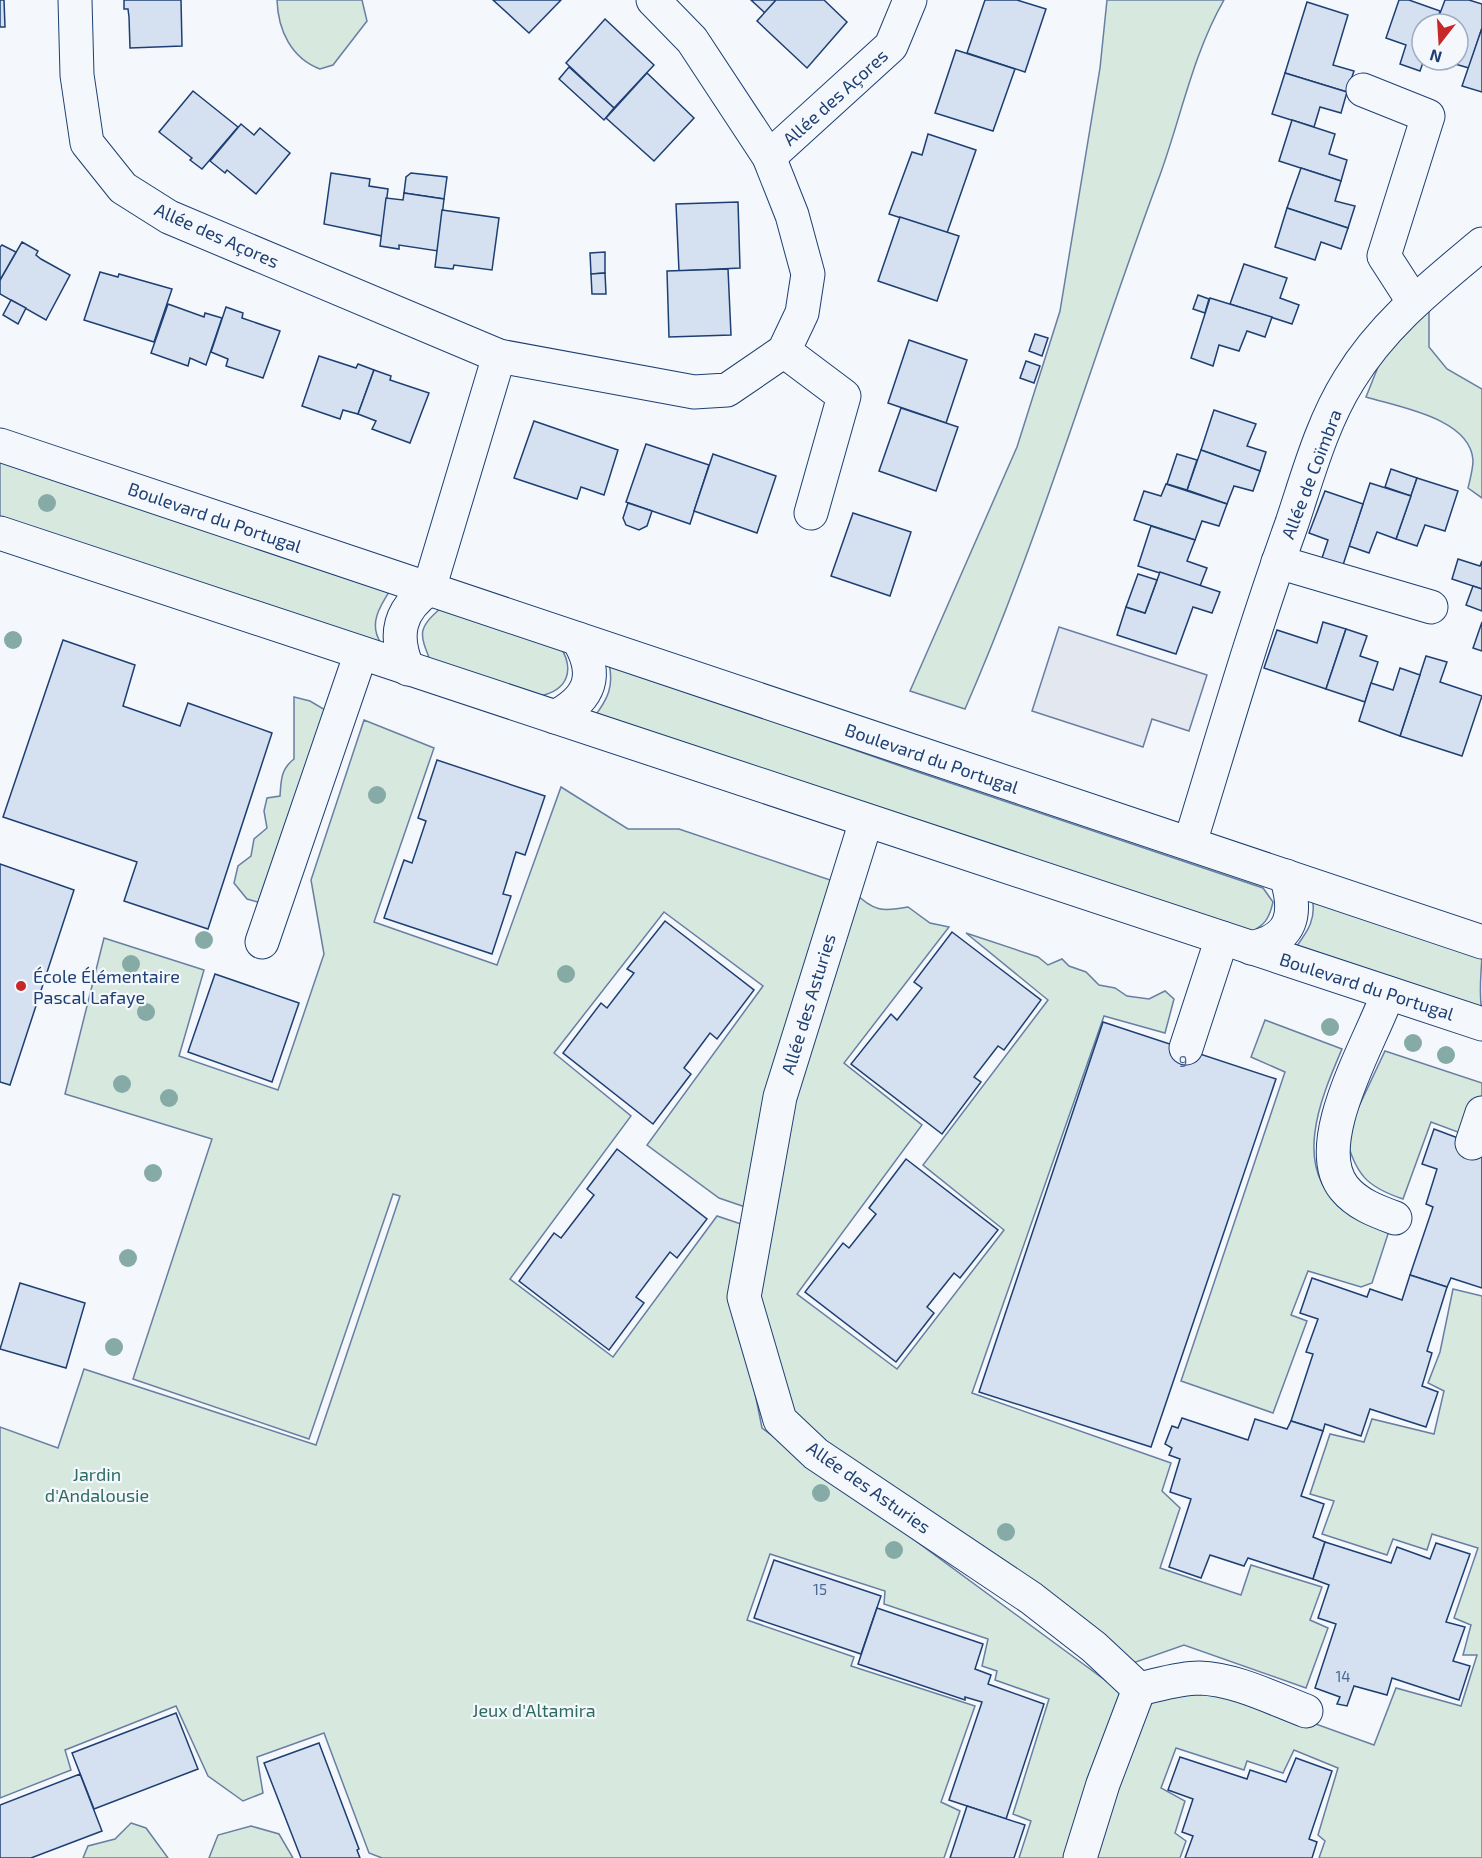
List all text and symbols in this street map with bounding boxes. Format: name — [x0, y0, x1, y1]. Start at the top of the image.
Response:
north arrow — [1410, 12, 1470, 72]
street label: Allée des Açores — [778, 44, 893, 151]
text: N — [1427, 46, 1444, 68]
street label: Allée des Açores — [151, 198, 283, 273]
street label: Allée de Coïmbra — [1276, 406, 1346, 542]
street label: Boulevard du Portugal — [125, 477, 305, 557]
street label: Boulevard du Portugal — [842, 718, 1022, 798]
street label: Allée des Asturies — [776, 931, 840, 1077]
street label: Boulevard du Portugal — [1277, 947, 1458, 1025]
place label: École Élémentaire Pascal Lafaye — [33, 965, 180, 1008]
marker: École Élémentaire Pascal Lafaye — [14, 979, 28, 993]
house number: 9 — [1179, 1052, 1187, 1070]
street label: Allée des Asturies — [803, 1436, 935, 1538]
park label: Jardin d'Andalousie — [45, 1463, 149, 1506]
house number: 15 — [813, 1580, 827, 1598]
house number: 14 — [1335, 1667, 1351, 1685]
park label: Jeux d'Altamira — [472, 1699, 596, 1721]

